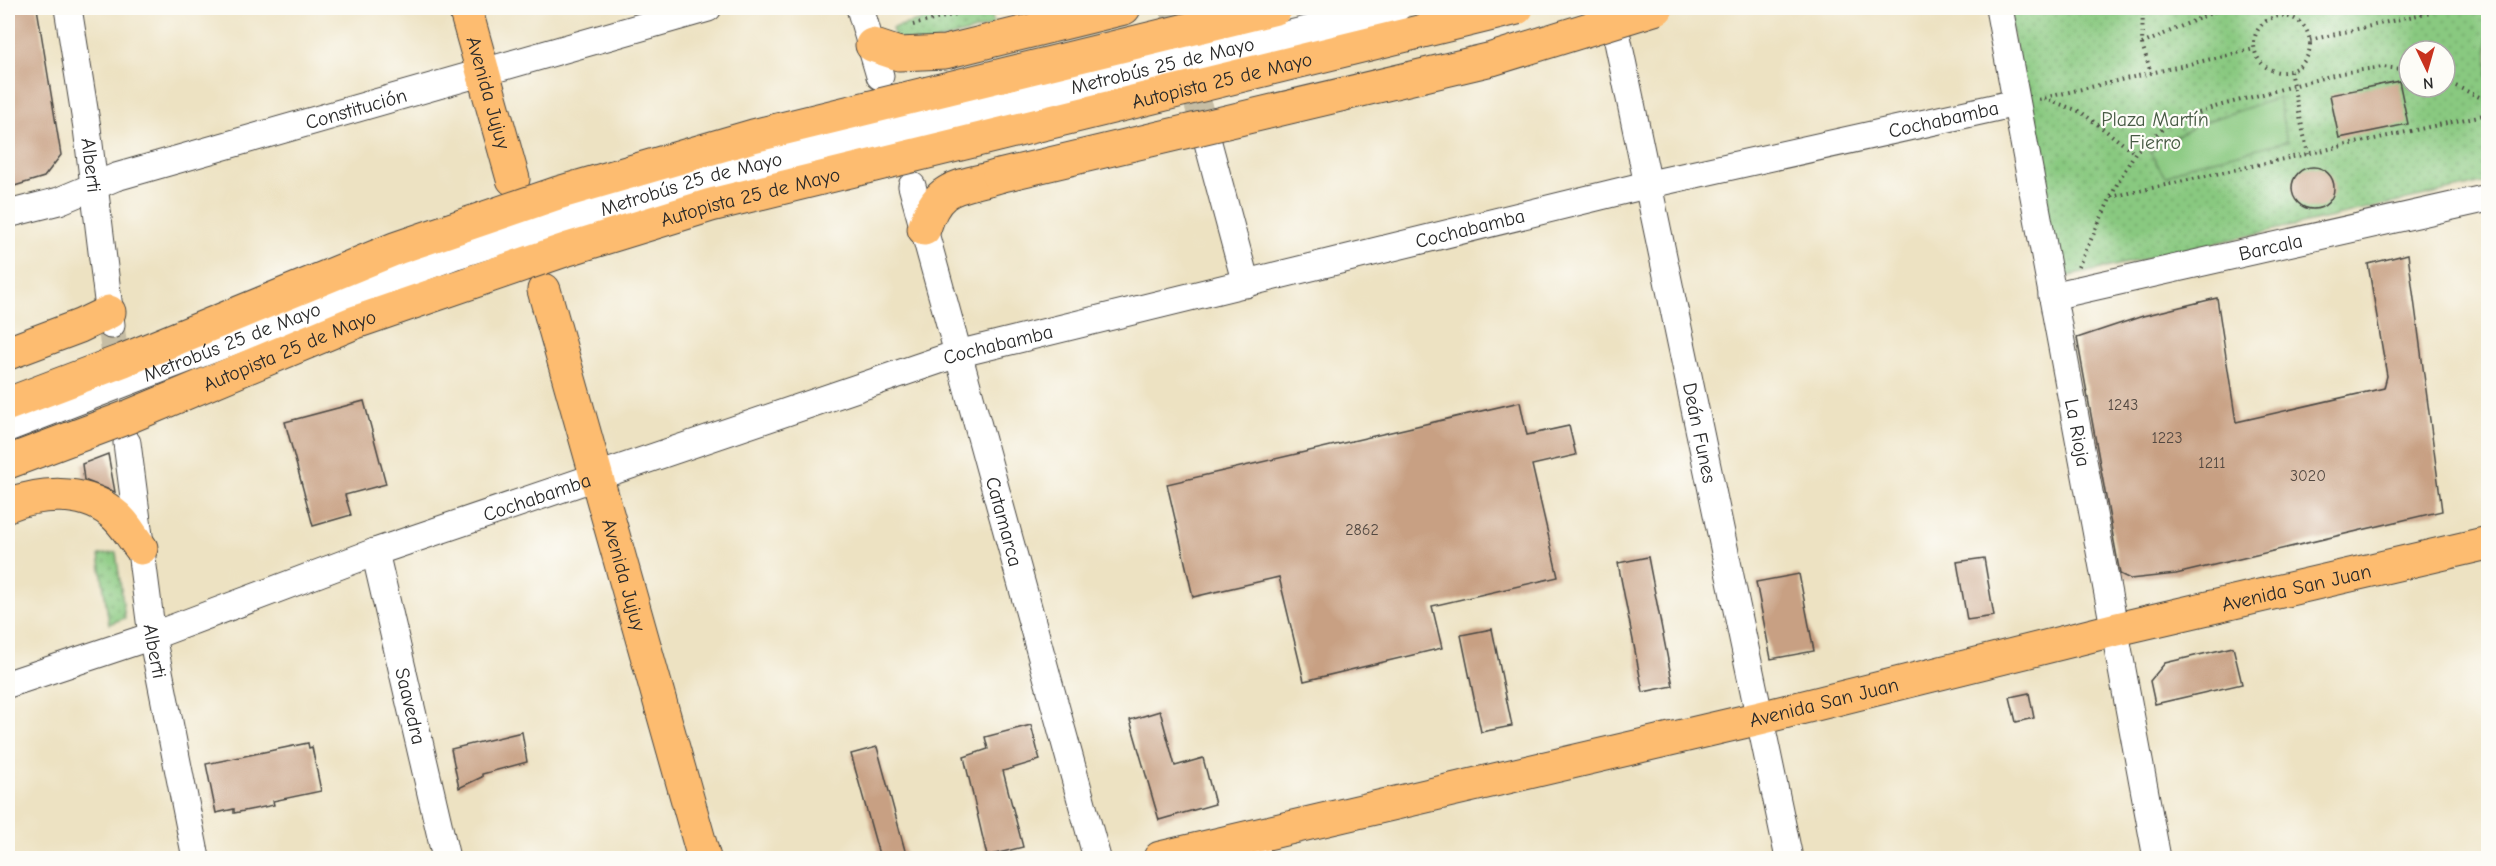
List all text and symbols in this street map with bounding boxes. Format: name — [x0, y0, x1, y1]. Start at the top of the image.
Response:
street label: Metrobús 25 de Mayo — [1068, 32, 1257, 99]
street label: Avenida Jujuy — [462, 34, 516, 152]
north arrow — [2397, 39, 2457, 99]
street label: Autopista 25 de Mayo — [1129, 47, 1314, 113]
text: N — [2422, 74, 2434, 92]
street label: Constitución — [303, 83, 409, 134]
street label: Cochabamba — [1886, 96, 2001, 142]
park label: Plaza Martín Fierro — [2101, 108, 2209, 154]
street label: Alberti — [77, 137, 106, 194]
street label: Metrobús 25 de Mayo — [597, 147, 784, 220]
street label: Autopista 25 de Mayo — [657, 162, 842, 231]
street label: Cochabamba — [1413, 204, 1527, 253]
street label: Barcala — [2236, 229, 2305, 265]
street label: Metrobús 25 de Mayo — [140, 297, 324, 386]
street label: Autopista 25 de Mayo — [200, 304, 379, 396]
street label: Cochabamba — [940, 319, 1055, 369]
street label: Deán Funes — [1678, 381, 1722, 485]
house number: 1243 — [2108, 396, 2138, 414]
street label: La Rioja — [2060, 397, 2096, 469]
house number: 1223 — [2151, 429, 2183, 447]
house number: 1211 — [2198, 454, 2226, 472]
house number: 3020 — [2290, 467, 2326, 485]
street label: Cochabamba — [480, 468, 594, 526]
street label: Catamarca — [981, 474, 1028, 569]
street label: Avenida Jujuy — [597, 516, 651, 634]
house number: 2862 — [1345, 521, 1379, 539]
street label: Avenida San Juan — [2219, 559, 2373, 616]
street label: Alberti — [139, 623, 172, 680]
street label: Saavedra — [391, 665, 431, 747]
street label: Avenida San Juan — [1747, 672, 1901, 732]

